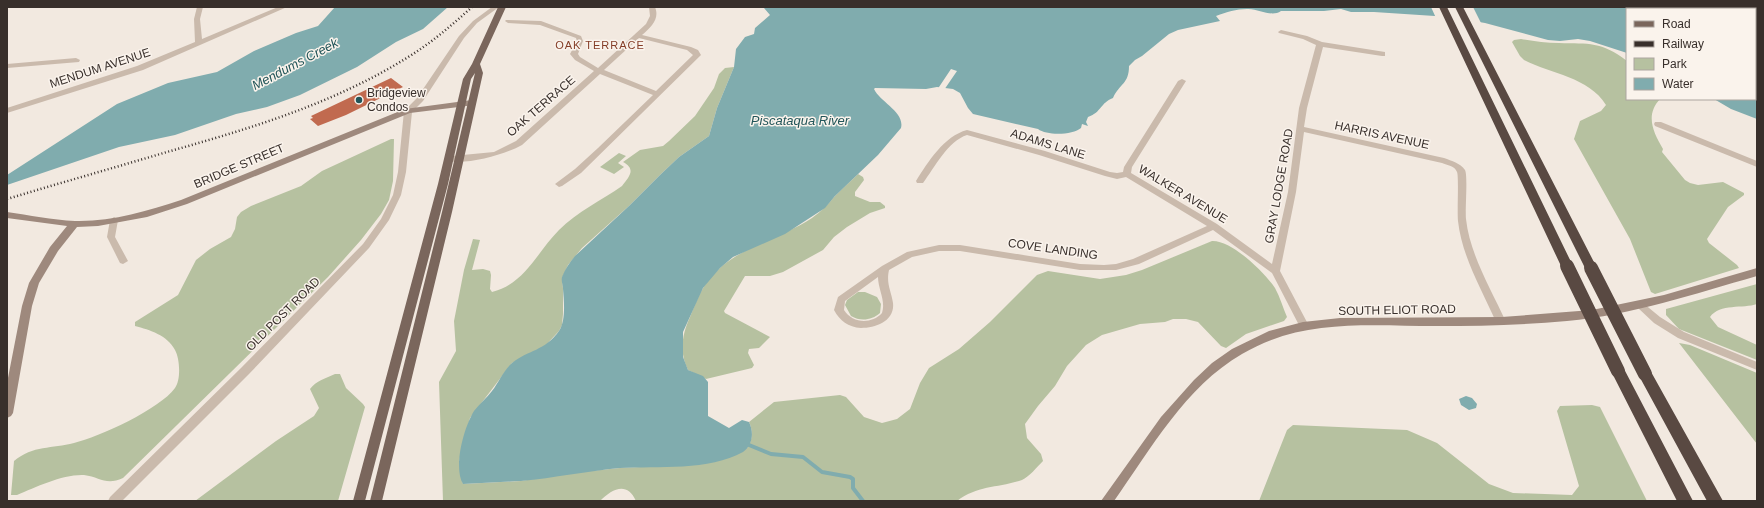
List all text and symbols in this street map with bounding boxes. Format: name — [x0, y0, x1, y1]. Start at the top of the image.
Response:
legend — [1626, 8, 1756, 100]
text: Road — [1662, 17, 1691, 31]
water label: Mendums Creek — [249, 34, 342, 93]
text: Railway — [1662, 37, 1704, 51]
district label: OAK TERRACE — [555, 39, 645, 51]
street label: MENDUM AVENUE — [48, 45, 152, 91]
text: Park — [1662, 57, 1688, 71]
street label: OAK TERRACE — [504, 73, 578, 139]
text: Water — [1662, 77, 1694, 91]
place label: Bridgeview Condos — [367, 86, 426, 114]
marker: Bridgeview Condos — [354, 95, 364, 105]
water label: Piscataqua River — [751, 113, 850, 128]
street label: HARRIS AVENUE — [1333, 118, 1431, 152]
street label: ADAMS LANE — [1009, 126, 1087, 162]
street label: GRAY LODGE ROAD — [1262, 127, 1296, 244]
street label: BRIDGE STREET — [192, 140, 287, 191]
street label: WALKER AVENUE — [1136, 162, 1230, 226]
street label: COVE LANDING — [1007, 236, 1099, 262]
street label: OLD POST ROAD — [243, 274, 323, 354]
street label: SOUTH ELIOT ROAD — [1338, 302, 1456, 318]

